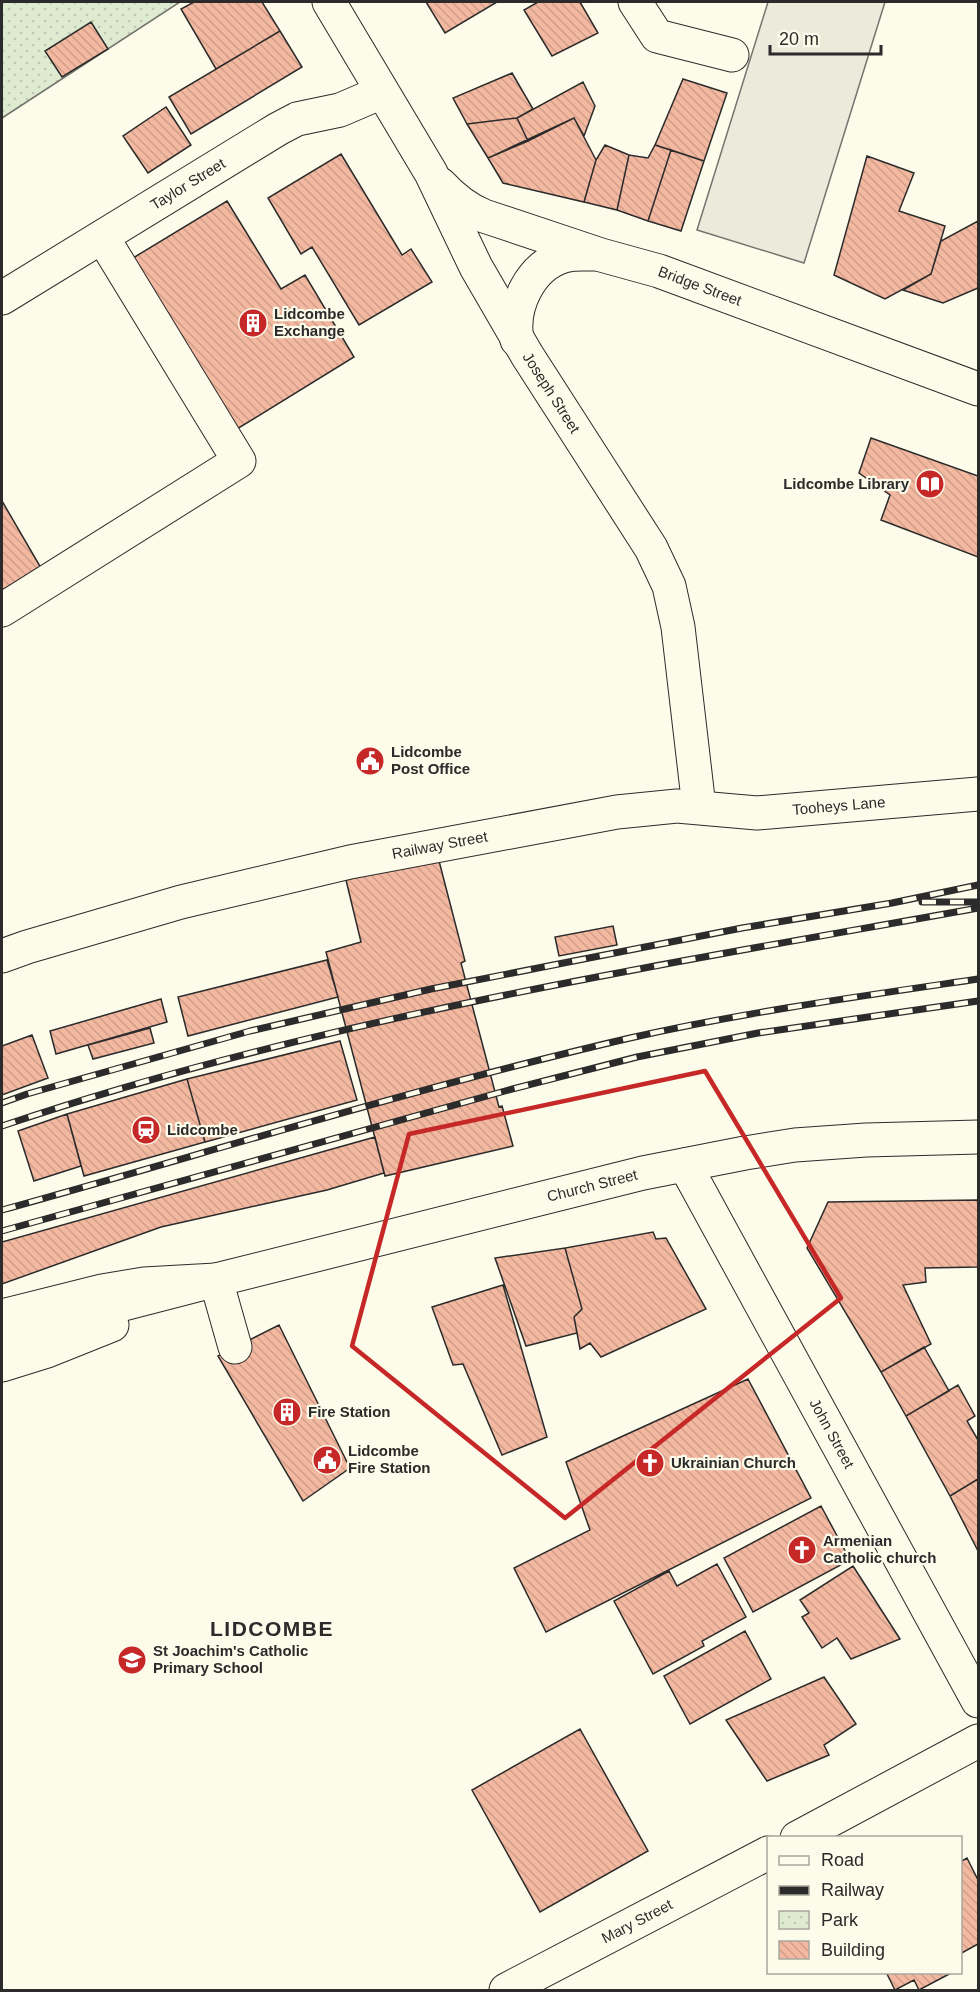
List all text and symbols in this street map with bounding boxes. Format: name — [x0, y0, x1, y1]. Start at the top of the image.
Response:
scale bar — [770, 18, 881, 56]
text: 20 m — [779, 29, 819, 49]
street label: Taylor Street — [147, 154, 229, 213]
street label: Bridge Street — [656, 262, 745, 309]
place label: Lidcombe Exchange — [274, 305, 345, 339]
building icon: Lidcombe Exchange — [237, 307, 269, 339]
street label: Joseph Street — [520, 349, 584, 437]
library icon: Lidcombe Library — [914, 468, 946, 500]
place label: Lidcombe Library — [783, 475, 910, 492]
place label: Lidcombe Post Office — [391, 743, 470, 777]
public building icon: Lidcombe Post Office — [354, 745, 386, 777]
street label: Tooheys Lane — [791, 793, 886, 818]
street label: Railway Street — [391, 827, 490, 862]
station icon: Lidcombe — [130, 1114, 162, 1146]
place label: Lidcombe — [167, 1121, 238, 1138]
street label: Church Street — [545, 1166, 640, 1205]
building icon: Fire Station — [271, 1396, 303, 1428]
street label: John Street — [806, 1396, 858, 1472]
place label: Fire Station — [308, 1403, 391, 1420]
place label: Lidcombe Fire Station — [348, 1442, 431, 1476]
public building icon: Lidcombe Fire Station — [311, 1444, 343, 1476]
church icon: Ukrainian Church — [634, 1447, 666, 1479]
place label: Ukrainian Church — [671, 1454, 796, 1471]
place label: Armenian Catholic church — [823, 1532, 936, 1566]
church icon: Armenian Catholic church — [786, 1534, 818, 1566]
district label: LIDCOMBE — [210, 1617, 334, 1640]
place label: St Joachim's Catholic Primary School — [153, 1642, 308, 1676]
school or university icon: St Joachim's Catholic Primary School — [116, 1644, 148, 1676]
legend — [767, 1836, 962, 1974]
text: Road — [821, 1850, 864, 1870]
text: Railway — [821, 1880, 884, 1900]
street label: Mary Street — [599, 1895, 676, 1946]
text: Park — [821, 1910, 859, 1930]
text: Building — [821, 1940, 885, 1960]

